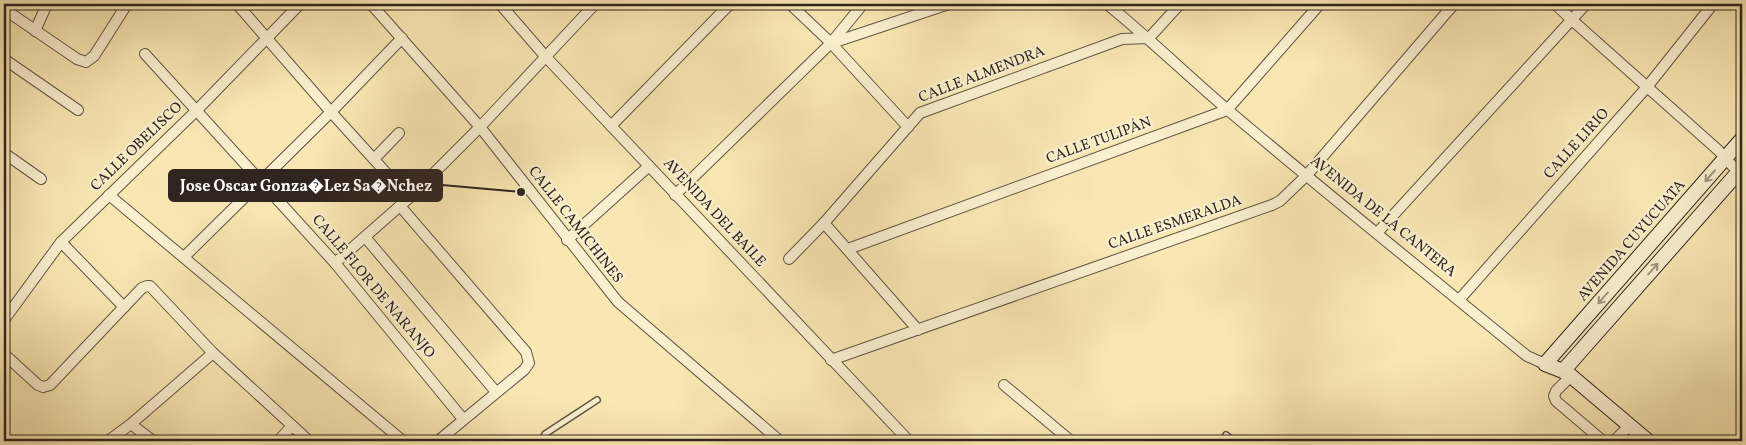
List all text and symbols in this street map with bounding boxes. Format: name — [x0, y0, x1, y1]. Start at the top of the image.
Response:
street label: CALLE ALMENDRA — [916, 41, 1049, 109]
street label: CALLE OBELISCO — [86, 98, 188, 196]
street label: CALLE LIRIO — [1539, 104, 1615, 184]
street label: CALLE TULIPÁN — [1043, 112, 1155, 170]
street label: AVENIDA DE LA CANTERA — [1305, 151, 1461, 283]
street label: AVENIDA DEL BAILE — [658, 154, 770, 272]
street label: CALLE CAMICHINES — [523, 162, 627, 288]
callout: Jose Oscar Gonza�Lez Sa�Nchez — [169, 170, 442, 201]
one-way arrow — [1704, 170, 1716, 183]
street label: AVENIDA CUYUCUATA — [1573, 175, 1691, 306]
text: Jose Oscar Gonza�Lez Sa�Nchez — [179, 176, 432, 198]
street label: CALLE ESMERALDA — [1106, 190, 1245, 256]
street label: CALLE FLOR DE NARANJO — [306, 210, 440, 364]
one-way arrow — [1647, 262, 1659, 275]
one-way arrow — [1597, 292, 1609, 305]

